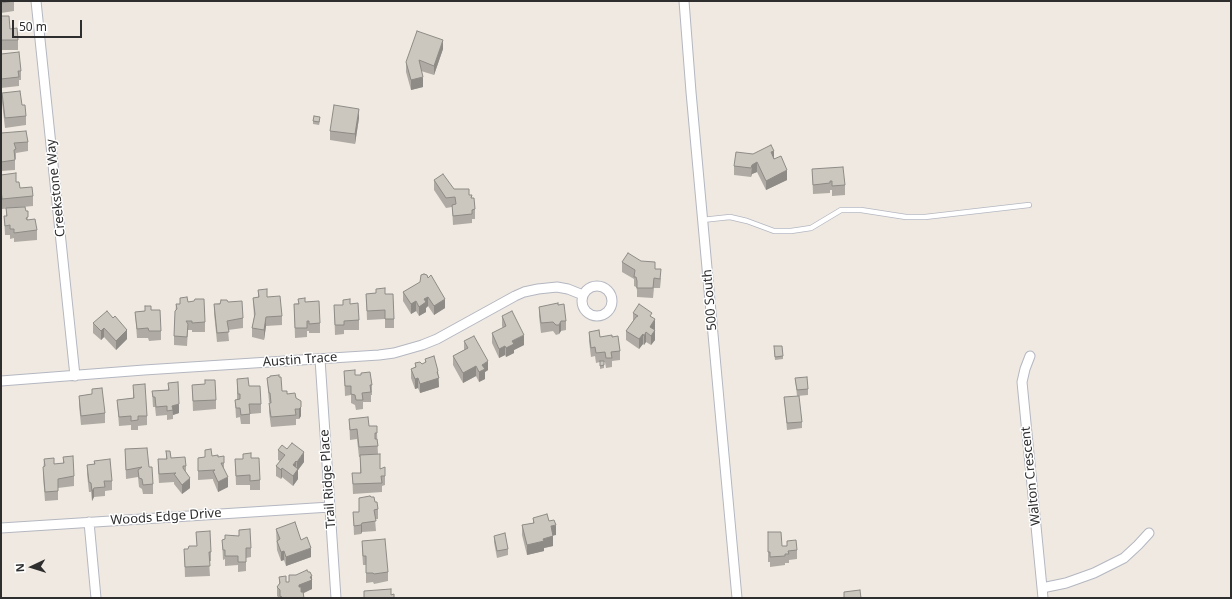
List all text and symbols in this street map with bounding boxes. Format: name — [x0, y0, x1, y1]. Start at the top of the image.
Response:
scale bar — [14, 12, 84, 38]
text: 50 m — [19, 18, 47, 35]
street label: Creekstone Way — [43, 138, 69, 238]
street label: 500 South — [700, 269, 720, 331]
street label: Austin Trace — [262, 350, 338, 370]
street label: Walton Crescent — [1018, 426, 1044, 526]
street label: Trail Ridge Place — [317, 429, 339, 529]
street label: Woods Edge Drive — [110, 505, 222, 529]
north arrow — [12, 547, 52, 587]
text: N — [12, 563, 27, 573]

